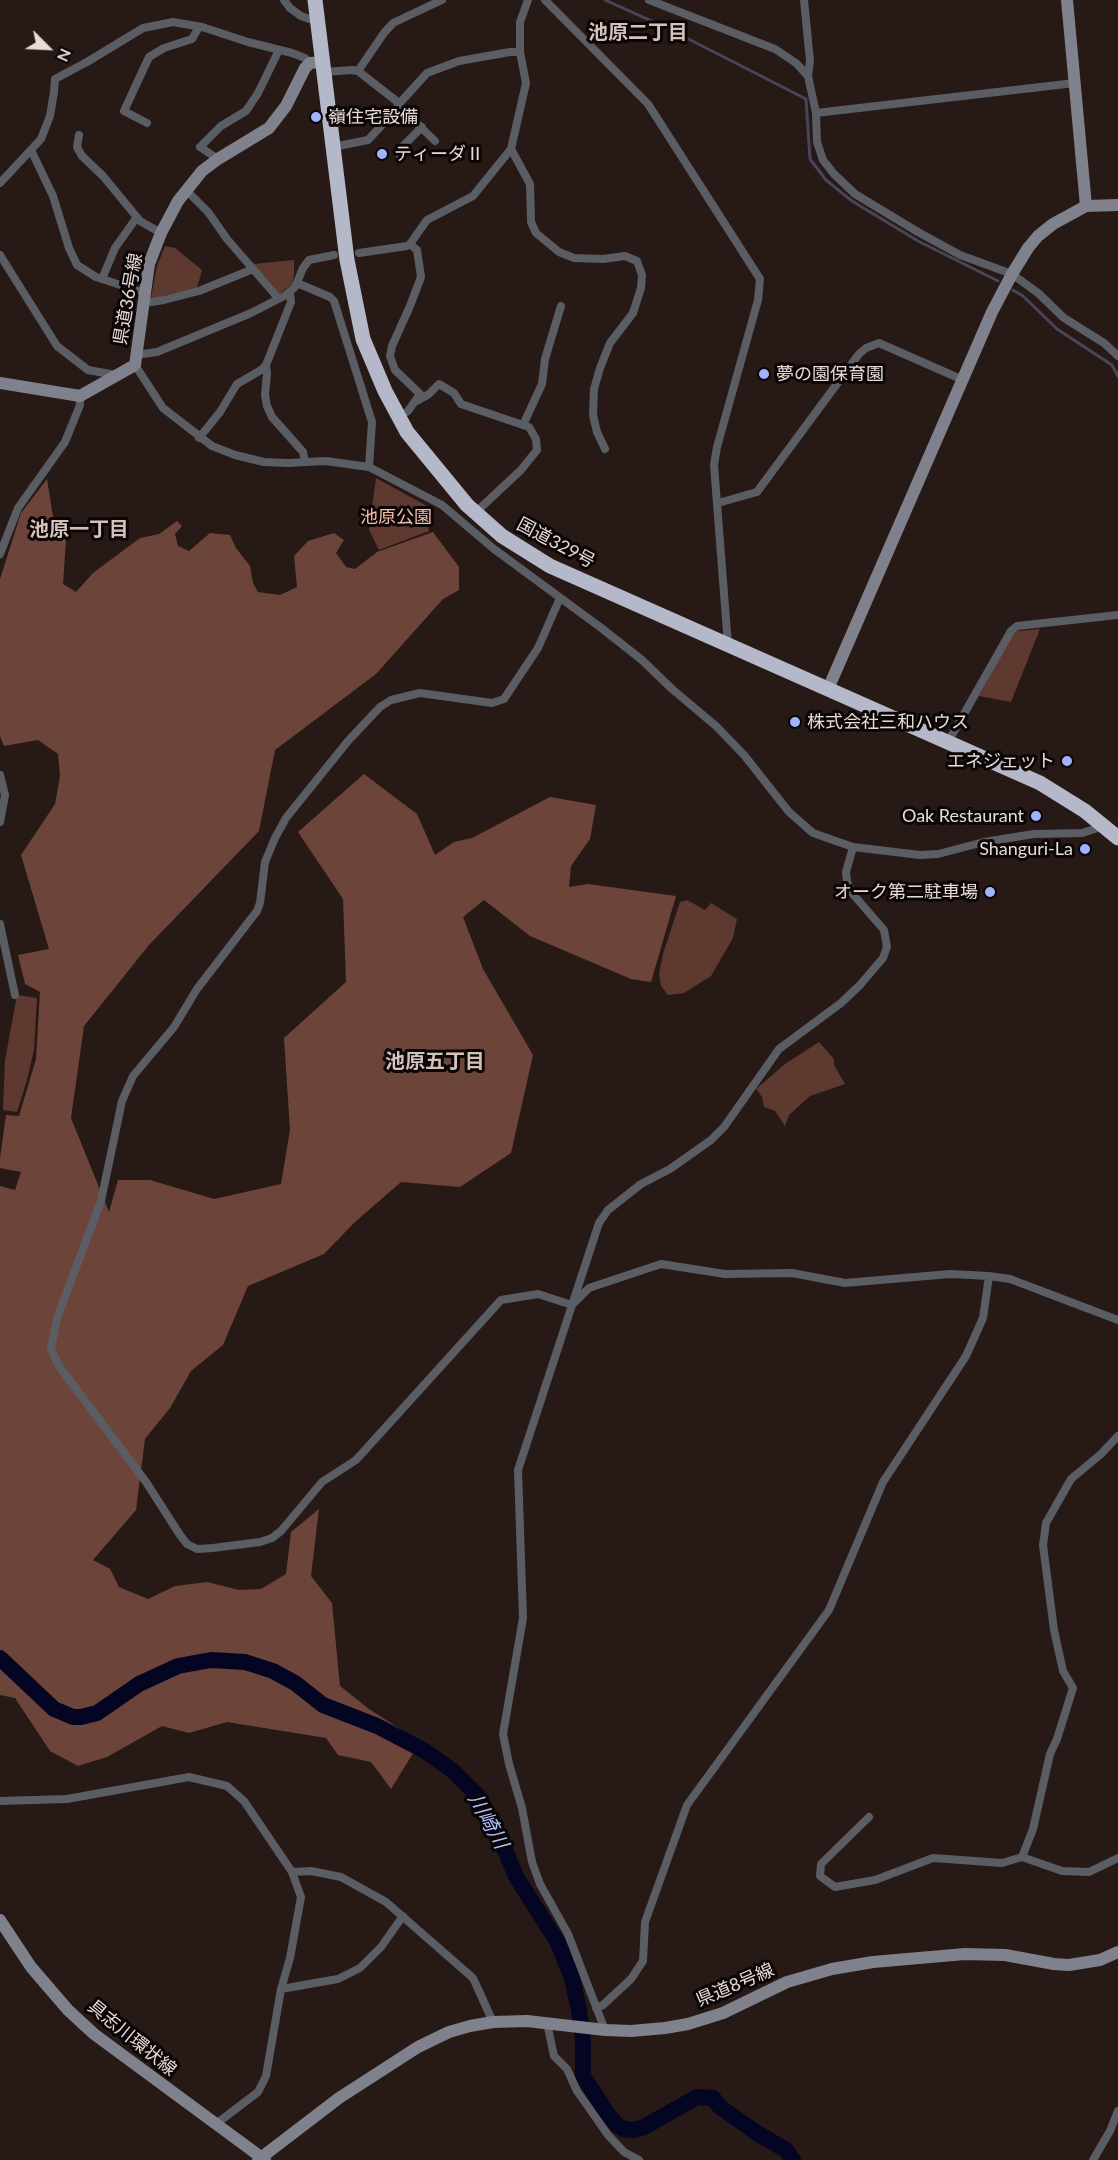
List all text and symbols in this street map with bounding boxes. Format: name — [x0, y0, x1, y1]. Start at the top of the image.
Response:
north arrow — [18, 18, 78, 78]
district label: 池原二丁目 — [588, 21, 688, 45]
text: N — [54, 46, 76, 65]
place label: 嶺住宅設備 — [328, 106, 418, 128]
marker: 嶺住宅設備 — [309, 110, 323, 124]
place label: ティーダⅡ — [394, 143, 484, 165]
marker: ティーダⅡ — [375, 147, 389, 161]
street label: 県道36号線 — [109, 251, 147, 347]
place label: 夢の園保育園 — [776, 363, 884, 385]
marker: 夢の園保育園 — [757, 367, 771, 381]
park label: 池原公園 — [360, 506, 432, 528]
street label: 国道329号 — [513, 513, 599, 573]
district label: 池原一丁目 — [29, 518, 129, 542]
place label: 株式会社三和ハウス — [807, 711, 969, 733]
marker: 株式会社三和ハウス — [788, 715, 802, 729]
place label: エネジェット — [947, 750, 1055, 772]
marker: エネジェット — [1060, 754, 1074, 768]
place label: Oak Restaurant — [902, 805, 1024, 827]
marker: Oak Restaurant — [1029, 809, 1043, 823]
place label: Shanguri-La — [979, 838, 1073, 860]
marker: Shanguri-La — [1078, 842, 1092, 856]
place label: オーク第二駐車場 — [834, 881, 978, 903]
marker: オーク第二駐車場 — [983, 885, 997, 899]
district label: 池原五丁目 — [385, 1050, 485, 1074]
water label: 川崎川 — [463, 1789, 513, 1853]
street label: 県道8号線 — [693, 1959, 777, 2011]
street label: 具志川環状線 — [83, 1996, 181, 2080]

